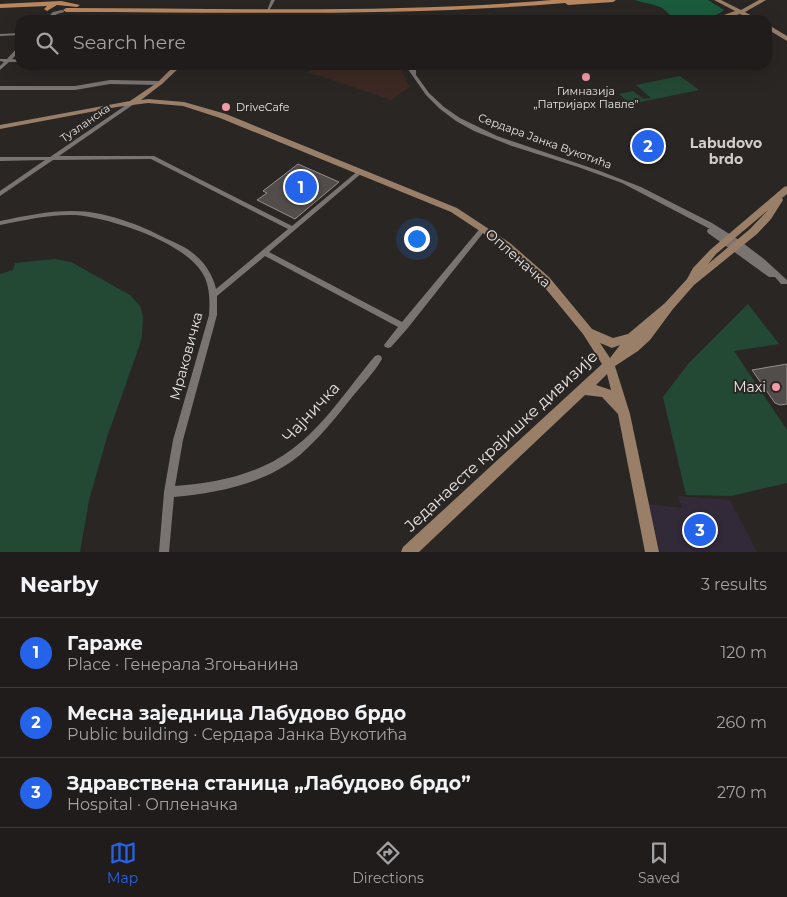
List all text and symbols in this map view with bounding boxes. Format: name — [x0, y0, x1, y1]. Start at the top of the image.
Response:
search box — [15, 15, 772, 70]
icon: search — [33, 29, 61, 57]
text: Search here — [73, 31, 186, 54]
marker: Гимназија „Патријарх Павле” — [580, 71, 592, 83]
place label: Гимназија „Патријарх Павле” — [533, 84, 639, 111]
place label: DriveCafe — [236, 100, 290, 114]
street label: Тузланска — [57, 101, 113, 145]
marker: DriveCafe — [220, 101, 232, 113]
street label: Сердара Јанка Вукотића — [476, 110, 614, 172]
pin: 2 — [632, 127, 664, 165]
district label: Labudovo brdo — [690, 134, 762, 168]
pin: 1 — [285, 168, 317, 206]
street label: Опленачка — [482, 225, 554, 291]
your location — [404, 226, 430, 252]
street label: Мраковичка — [166, 310, 206, 402]
street label: Једанаесте крајишке дивизије — [401, 346, 601, 536]
street label: Чајничка — [278, 378, 344, 446]
place label: Maxi — [733, 378, 766, 396]
marker: Maxi — [770, 381, 782, 393]
pin: 3 — [684, 511, 716, 549]
text: Nearby — [20, 572, 99, 597]
text: 3 results — [701, 575, 767, 594]
text: Гараже — [67, 632, 143, 655]
text: 1 — [33, 643, 39, 662]
text: 120 m — [720, 643, 767, 662]
text: Place · Генерала Згоњанина — [67, 655, 299, 674]
text: Месна заједница Лабудово брдо — [67, 702, 406, 725]
text: 2 — [31, 713, 41, 732]
text: 260 m — [716, 713, 767, 732]
text: Public building · Сердара Јанка Вукотића — [67, 725, 407, 744]
text: Здравствена станица „Лабудово брдо” — [67, 772, 471, 795]
text: 3 — [31, 783, 41, 802]
text: 270 m — [717, 783, 767, 802]
text: Hospital · Опленачка — [67, 795, 238, 814]
tab: Map — [107, 839, 138, 887]
tab: Directions — [352, 839, 424, 887]
tab: Saved — [638, 839, 680, 887]

